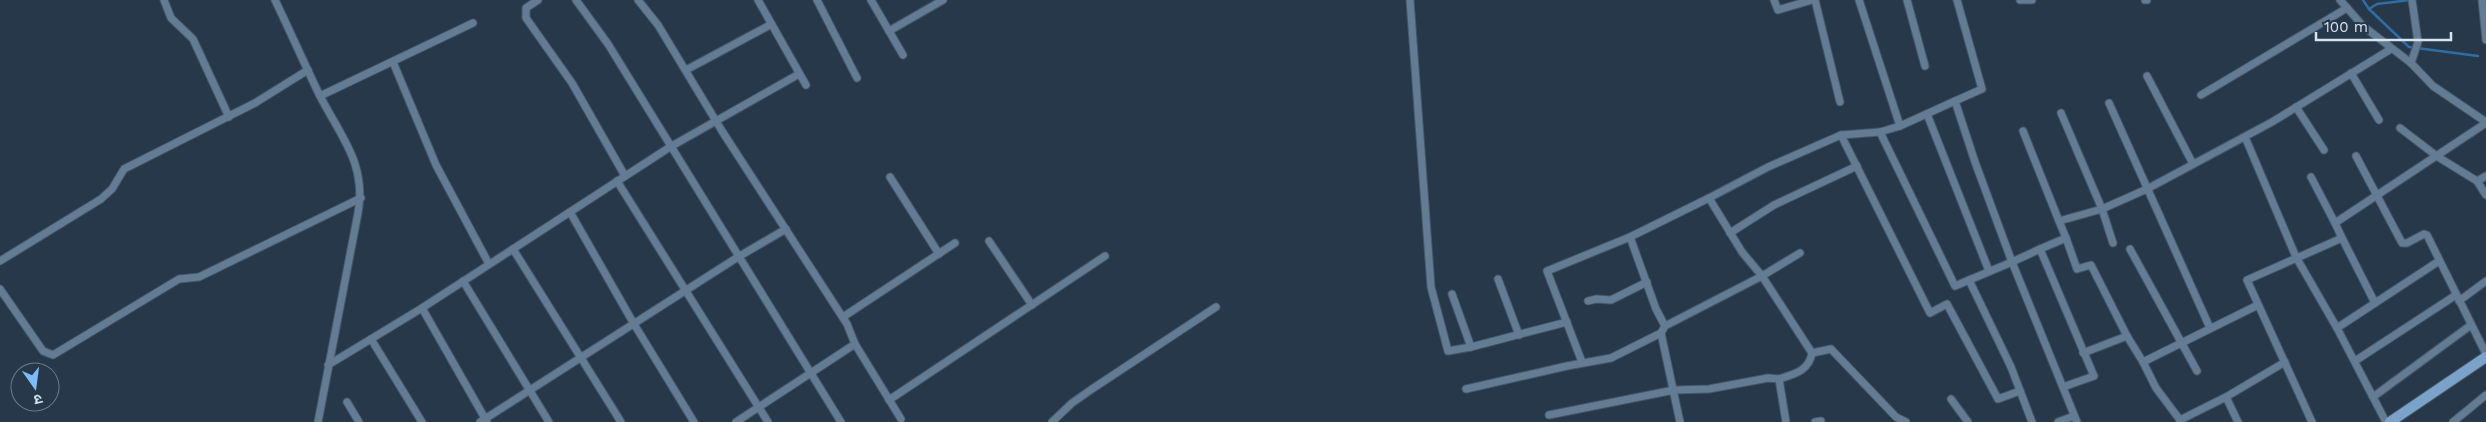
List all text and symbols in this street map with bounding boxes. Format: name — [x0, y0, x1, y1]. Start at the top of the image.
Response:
scale bar — [2316, 10, 2451, 42]
text: 100 m — [2324, 18, 2368, 36]
north arrow — [10, 362, 60, 412]
text: उ — [31, 391, 44, 409]

